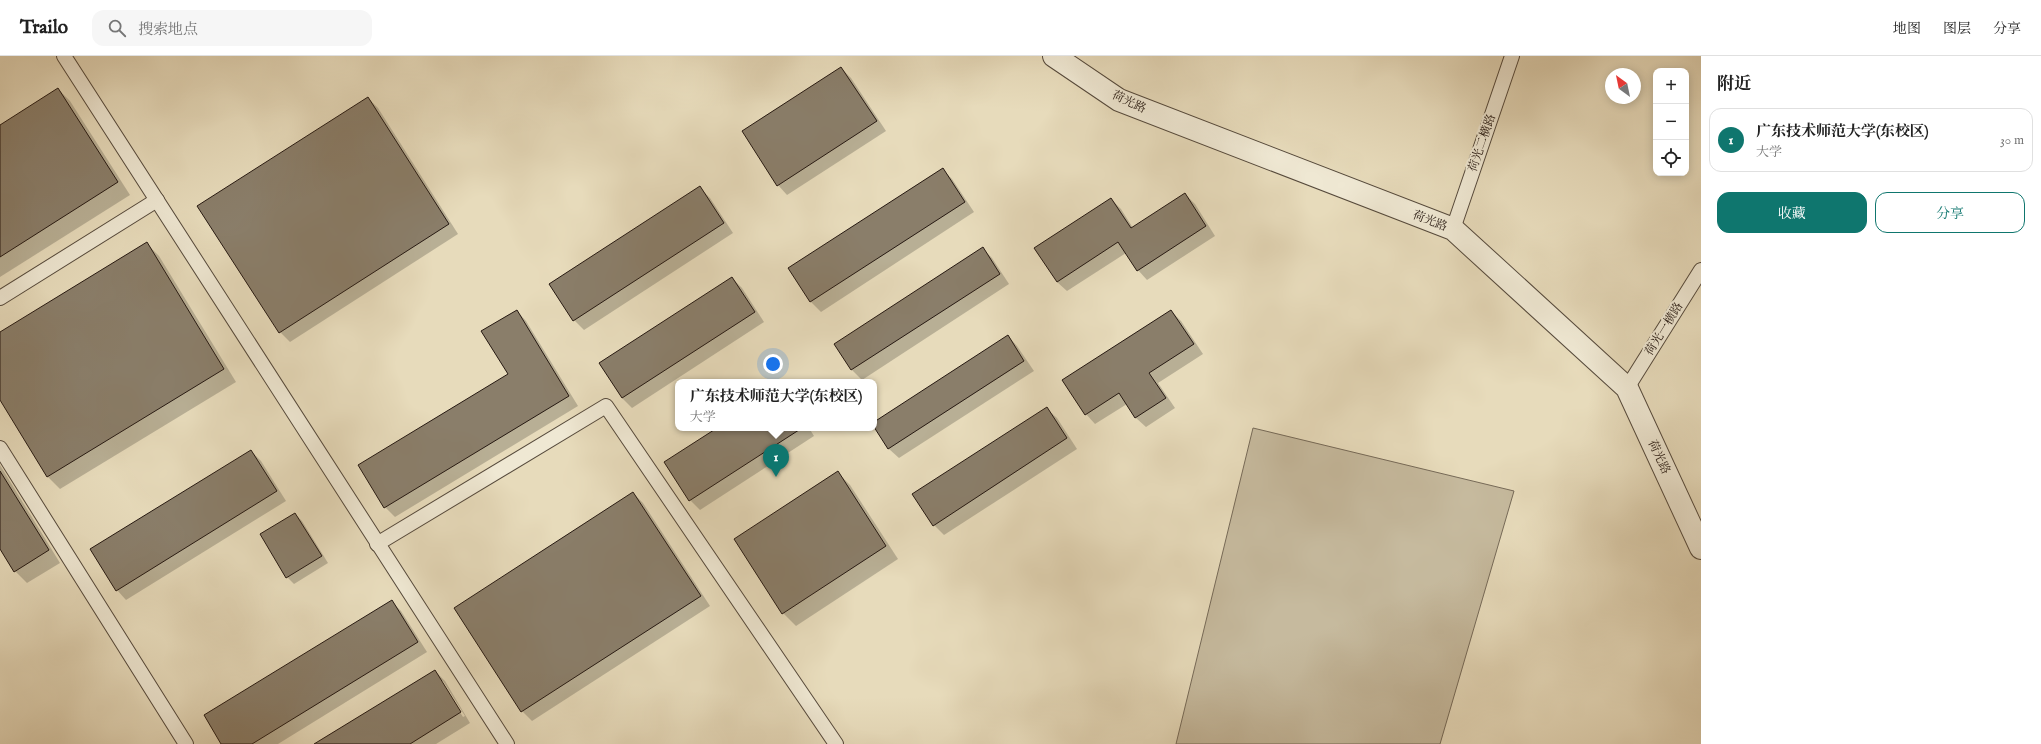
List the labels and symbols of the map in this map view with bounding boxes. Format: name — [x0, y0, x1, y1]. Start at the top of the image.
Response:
north arrow — [1605, 68, 1641, 104]
street label: 荷光路 — [1110, 88, 1148, 116]
street label: 荷光二横路 — [1465, 112, 1499, 174]
street label: 荷光路 — [1411, 208, 1449, 234]
street label: 荷光一横路 — [1642, 300, 1686, 358]
your location — [763, 354, 783, 374]
street label: 荷光路 — [1645, 438, 1673, 476]
pin: 1 — [763, 444, 789, 477]

